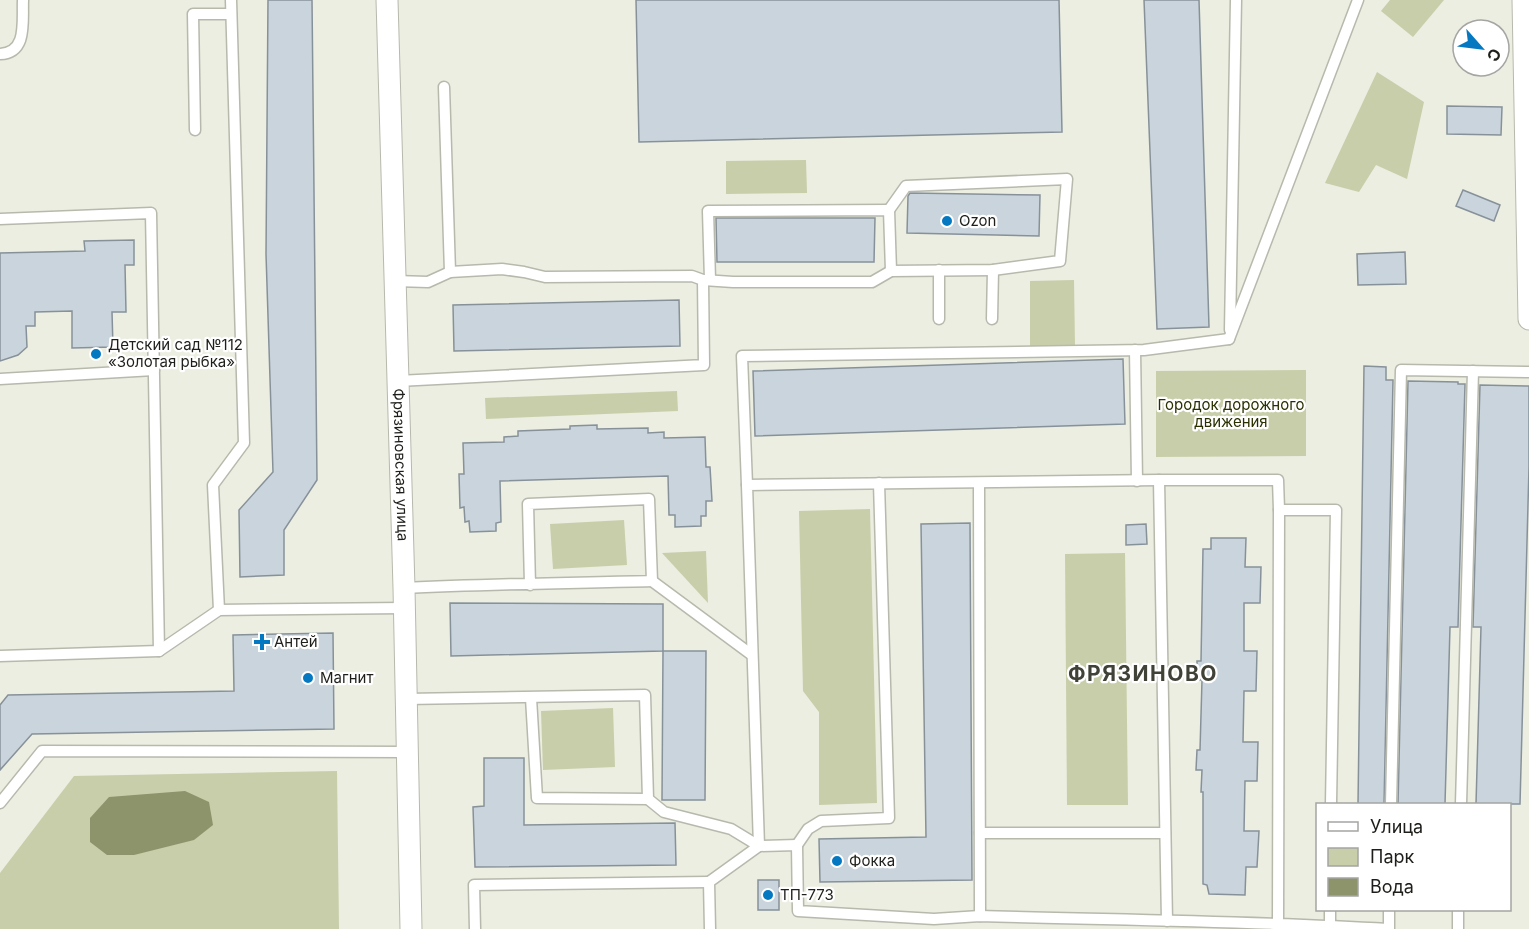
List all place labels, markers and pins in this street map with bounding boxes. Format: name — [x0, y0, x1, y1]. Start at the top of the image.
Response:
place label: Ozon — [959, 211, 996, 230]
marker: Ozon — [940, 214, 954, 228]
place label: Детский сад №112 «Золотая рыбка» — [108, 335, 243, 371]
marker: Детский сад №112 «Золотая рыбка» — [89, 347, 103, 361]
place label: Антей — [274, 632, 318, 651]
marker: Антей — [255, 635, 269, 649]
place label: Магнит — [320, 668, 373, 687]
marker: Магнит — [301, 671, 315, 685]
place label: Фокка — [849, 851, 895, 870]
marker: Фокка — [830, 854, 844, 868]
place label: ТП-773 — [780, 885, 834, 904]
marker: ТП-773 — [761, 888, 775, 902]

